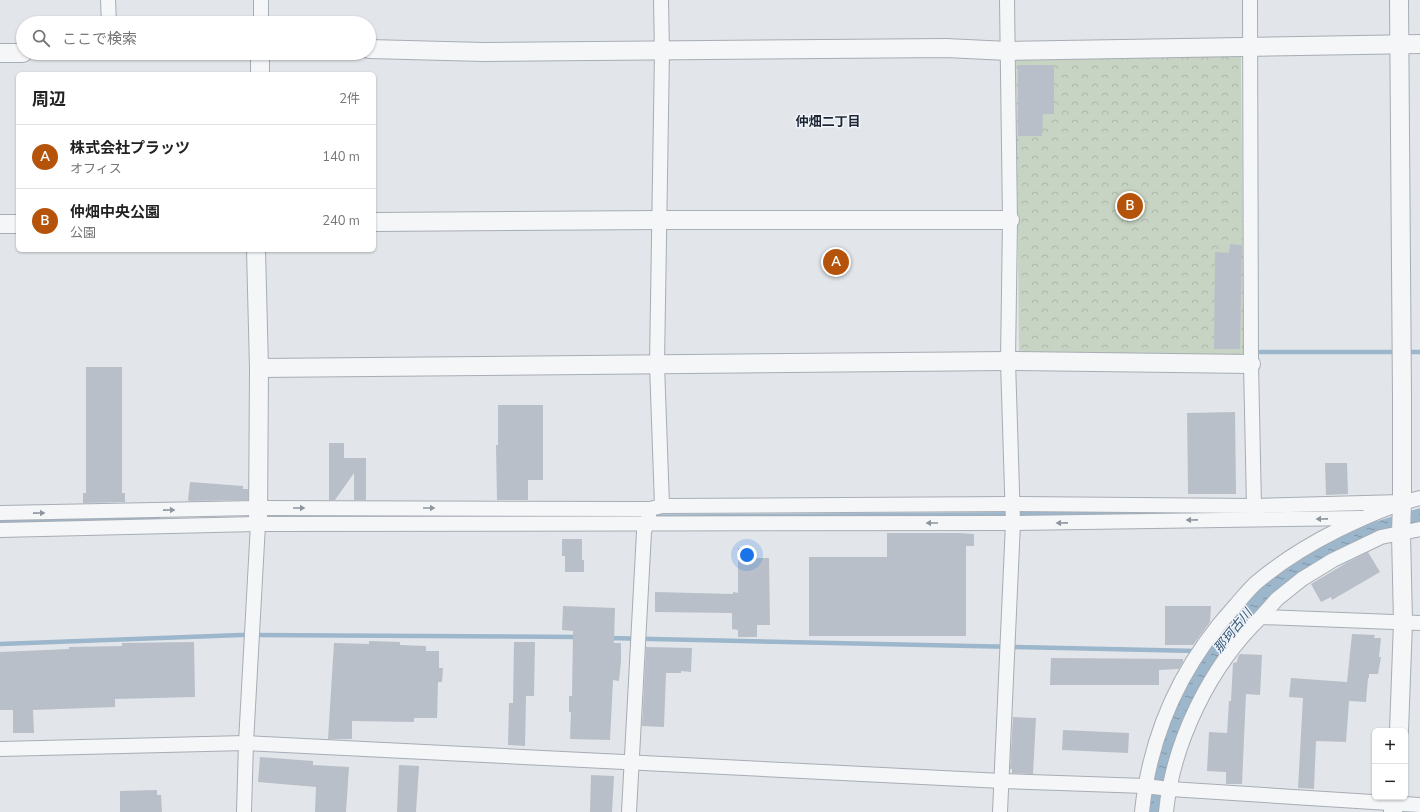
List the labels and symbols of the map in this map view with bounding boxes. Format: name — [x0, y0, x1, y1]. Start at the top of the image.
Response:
district label: 仲畑二丁目 — [795, 113, 861, 131]
pin: B — [1117, 191, 1143, 221]
pin: A — [823, 247, 849, 277]
one-way arrow — [293, 505, 306, 511]
one-way arrow — [423, 505, 436, 511]
one-way arrow — [163, 507, 176, 513]
one-way arrow — [33, 509, 45, 516]
one-way arrow — [1315, 516, 1328, 522]
one-way arrow — [1185, 517, 1198, 523]
one-way arrow — [1056, 519, 1068, 526]
one-way arrow — [925, 520, 938, 526]
your location — [737, 545, 757, 565]
water label: 那珂古川 — [1210, 604, 1258, 657]

